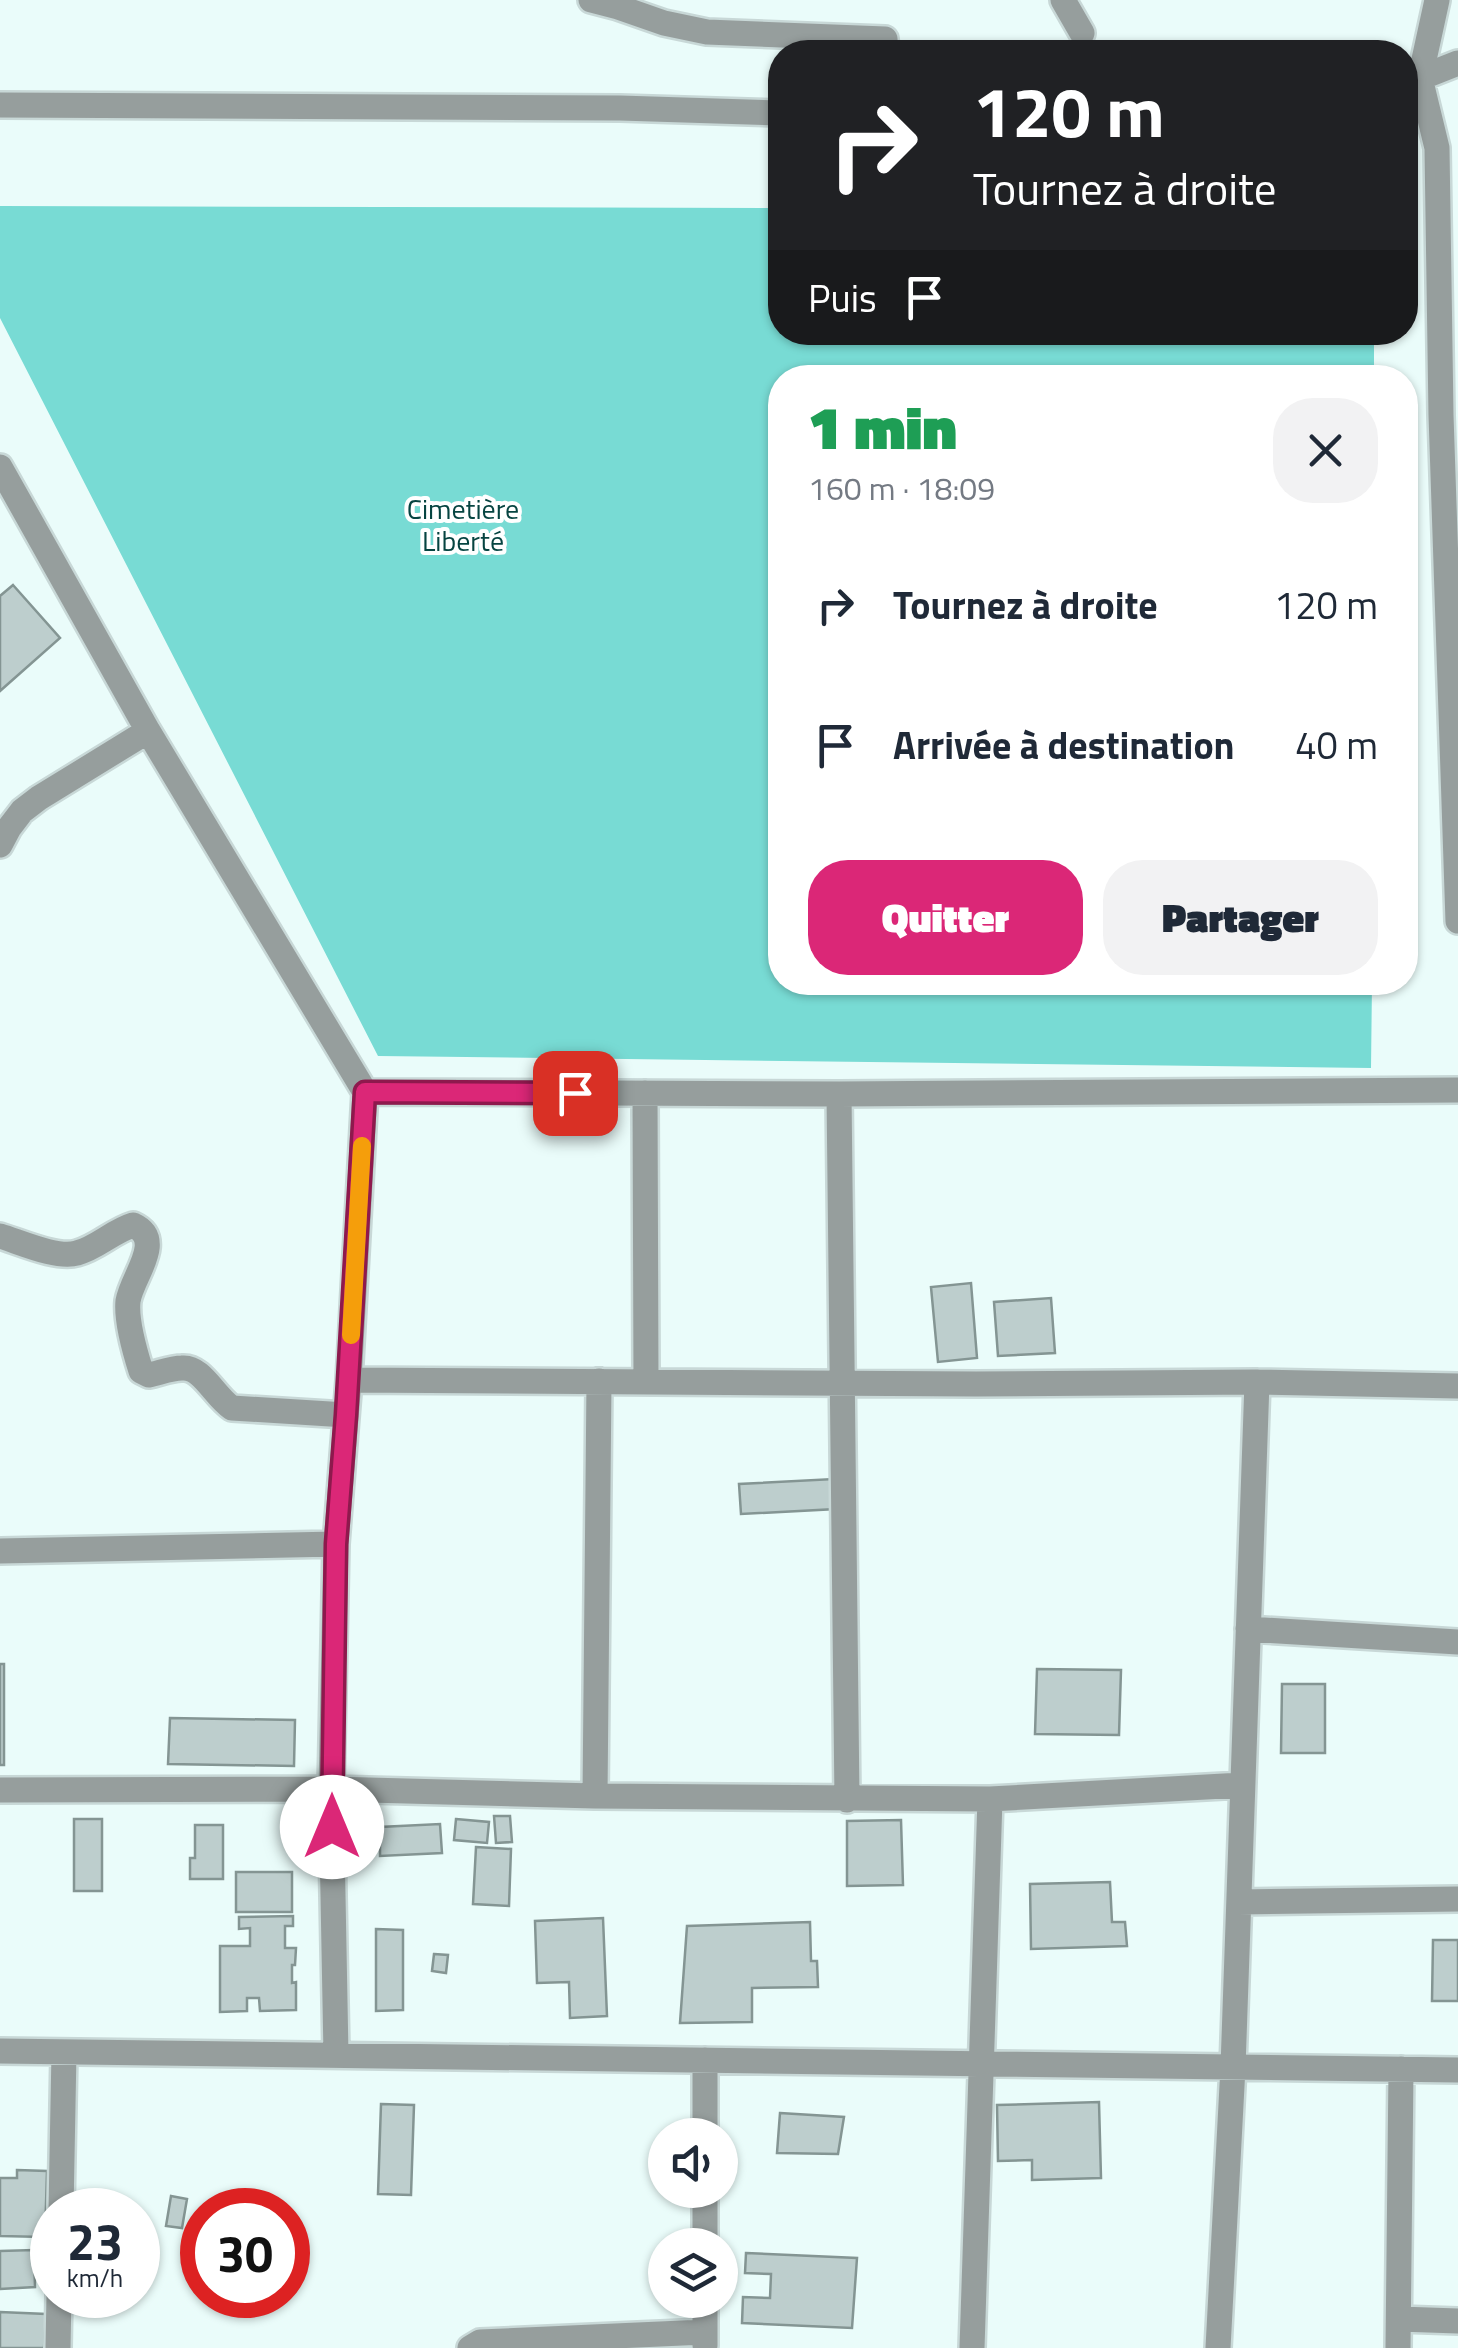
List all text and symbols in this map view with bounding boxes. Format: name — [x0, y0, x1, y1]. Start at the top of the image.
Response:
text: 120 m — [973, 58, 1165, 164]
icon: right — [808, 80, 938, 210]
text: Tournez à droite — [973, 154, 1277, 222]
text: Puis — [808, 269, 877, 327]
icon: arrive — [897, 270, 952, 325]
text: 1 min — [808, 381, 957, 472]
button: close — [1273, 398, 1378, 503]
text: 160 m · 18:09 — [808, 464, 995, 512]
park label: Cimetière Liberté — [407, 487, 519, 562]
text: Tournez à droite — [893, 576, 1158, 634]
text: 120 m — [1274, 576, 1378, 634]
icon: right — [808, 578, 863, 633]
text: Arrivée à destination — [893, 716, 1235, 774]
text: 40 m — [1295, 716, 1378, 774]
icon: arrive — [808, 718, 863, 773]
button: Quitter — [808, 860, 1083, 975]
button: Partager — [1103, 860, 1378, 975]
pin — [533, 1051, 618, 1136]
icon: arrive — [548, 1066, 603, 1121]
position arrow — [280, 1775, 384, 1879]
map controls — [648, 2118, 738, 2318]
button: sound — [648, 2118, 738, 2208]
speed limit sign: 30 — [180, 2188, 310, 2318]
text: 23 — [67, 2203, 123, 2279]
button: layers — [648, 2228, 738, 2318]
text: km/h — [67, 2259, 123, 2297]

